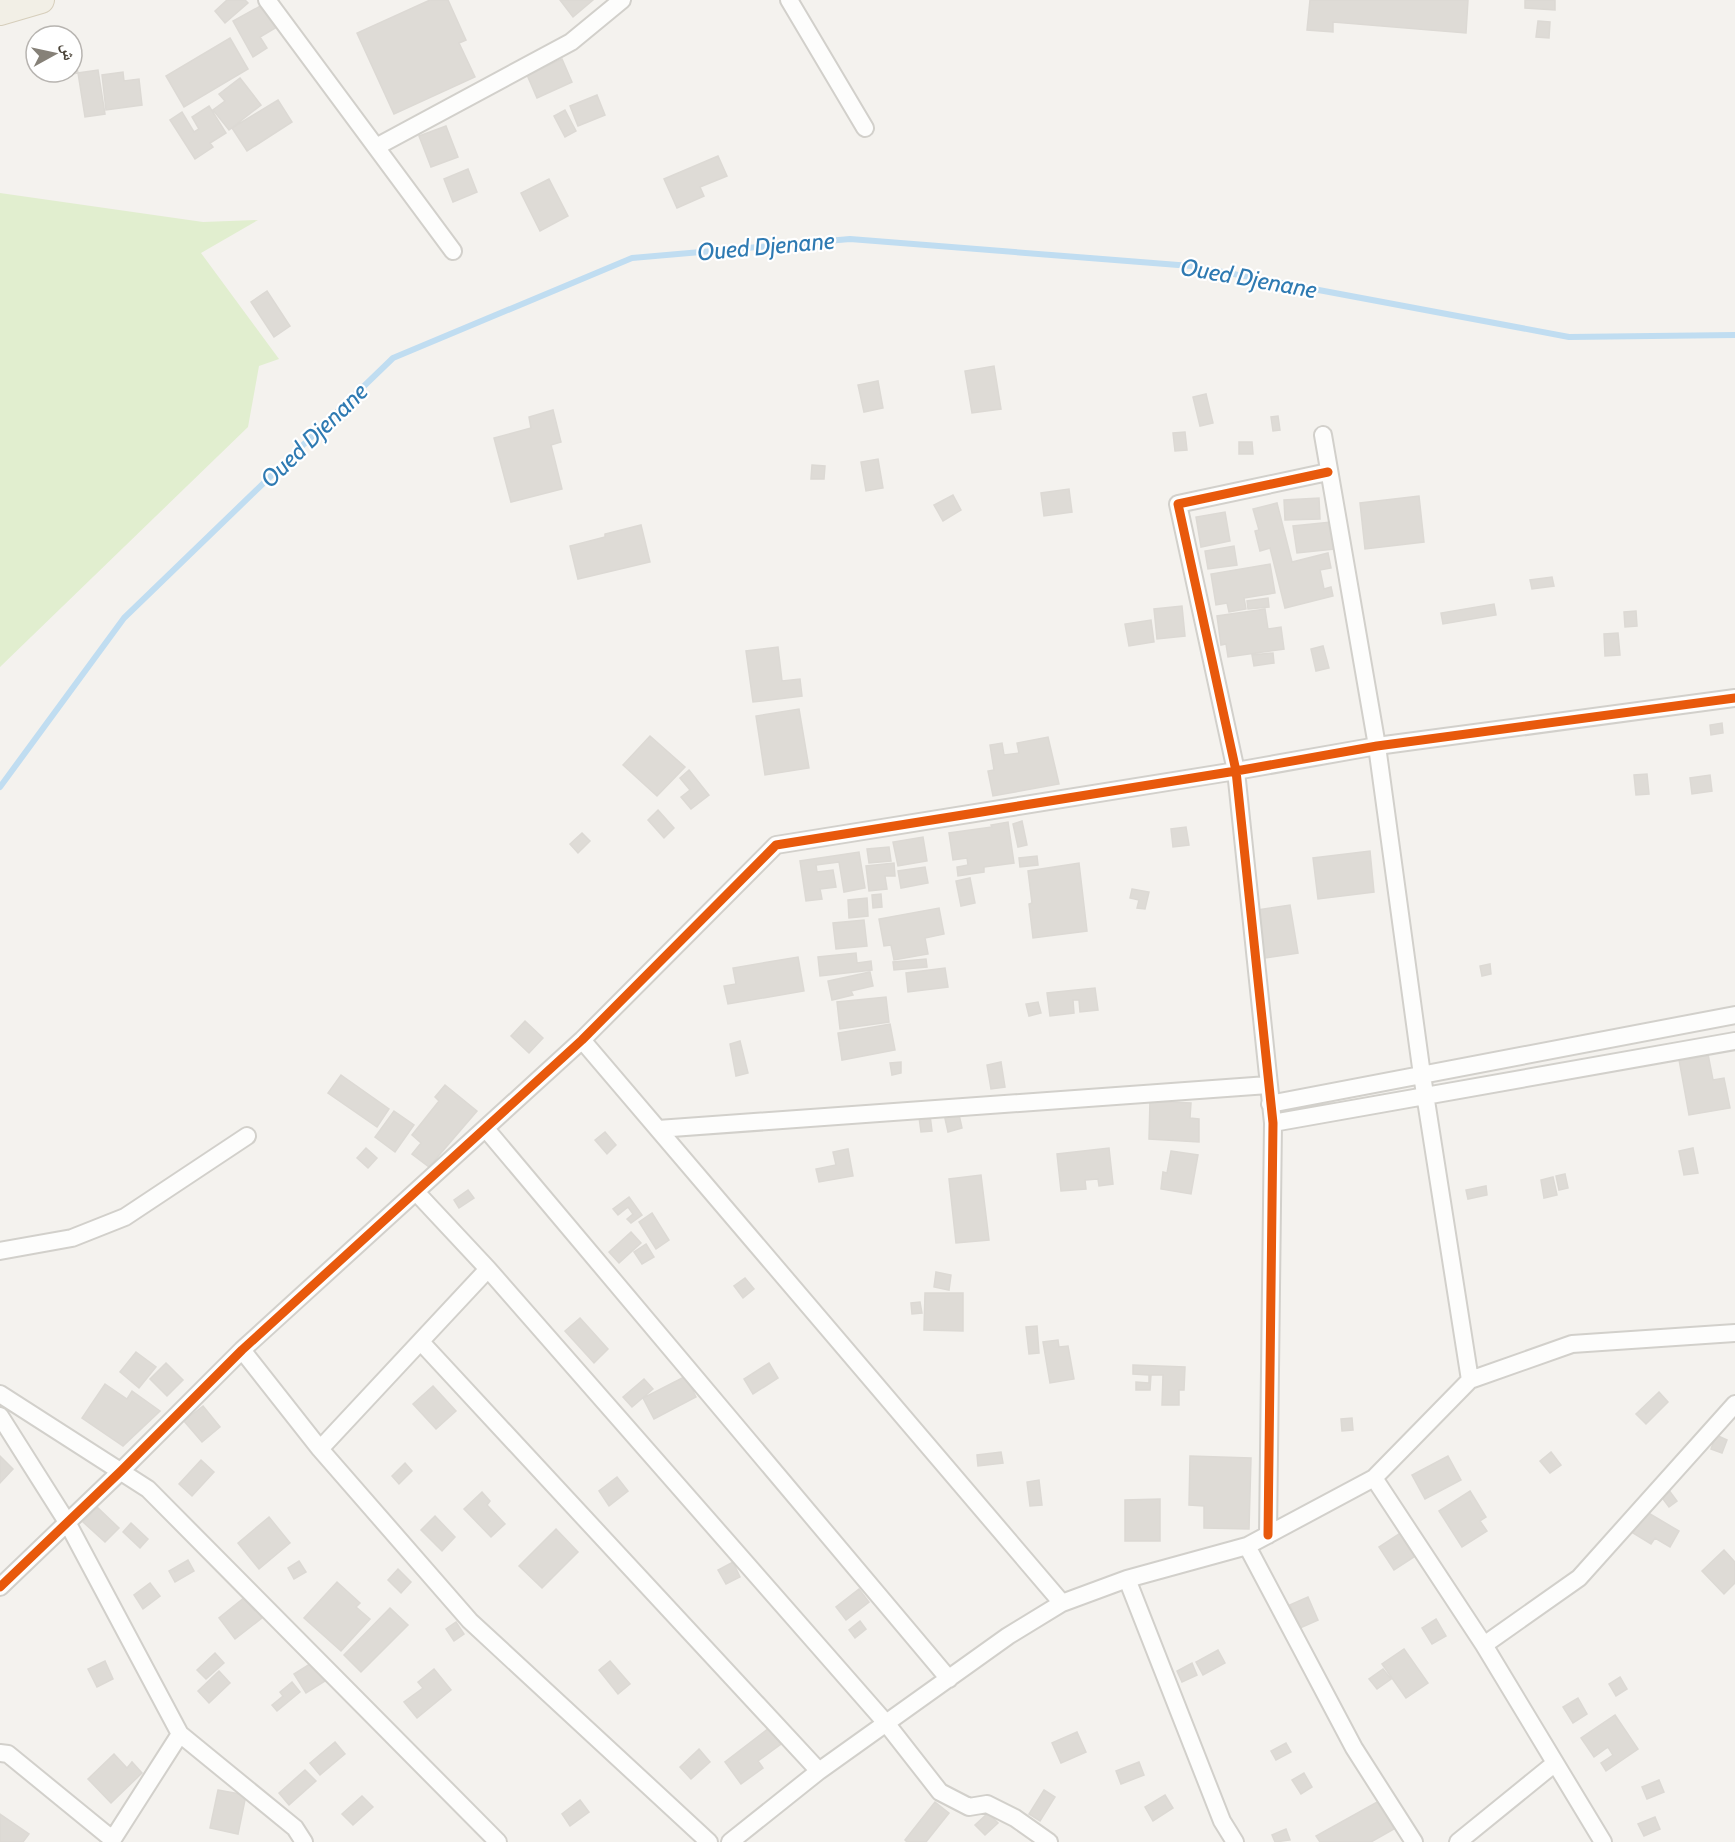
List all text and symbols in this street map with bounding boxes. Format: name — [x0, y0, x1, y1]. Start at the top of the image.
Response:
north arrow — [24, 24, 84, 84]
text: ش — [58, 42, 79, 62]
water label: Oued Djenane — [696, 226, 836, 266]
water label: Oued Djenane — [1179, 252, 1319, 304]
water label: Oued Djenane — [254, 377, 374, 493]

